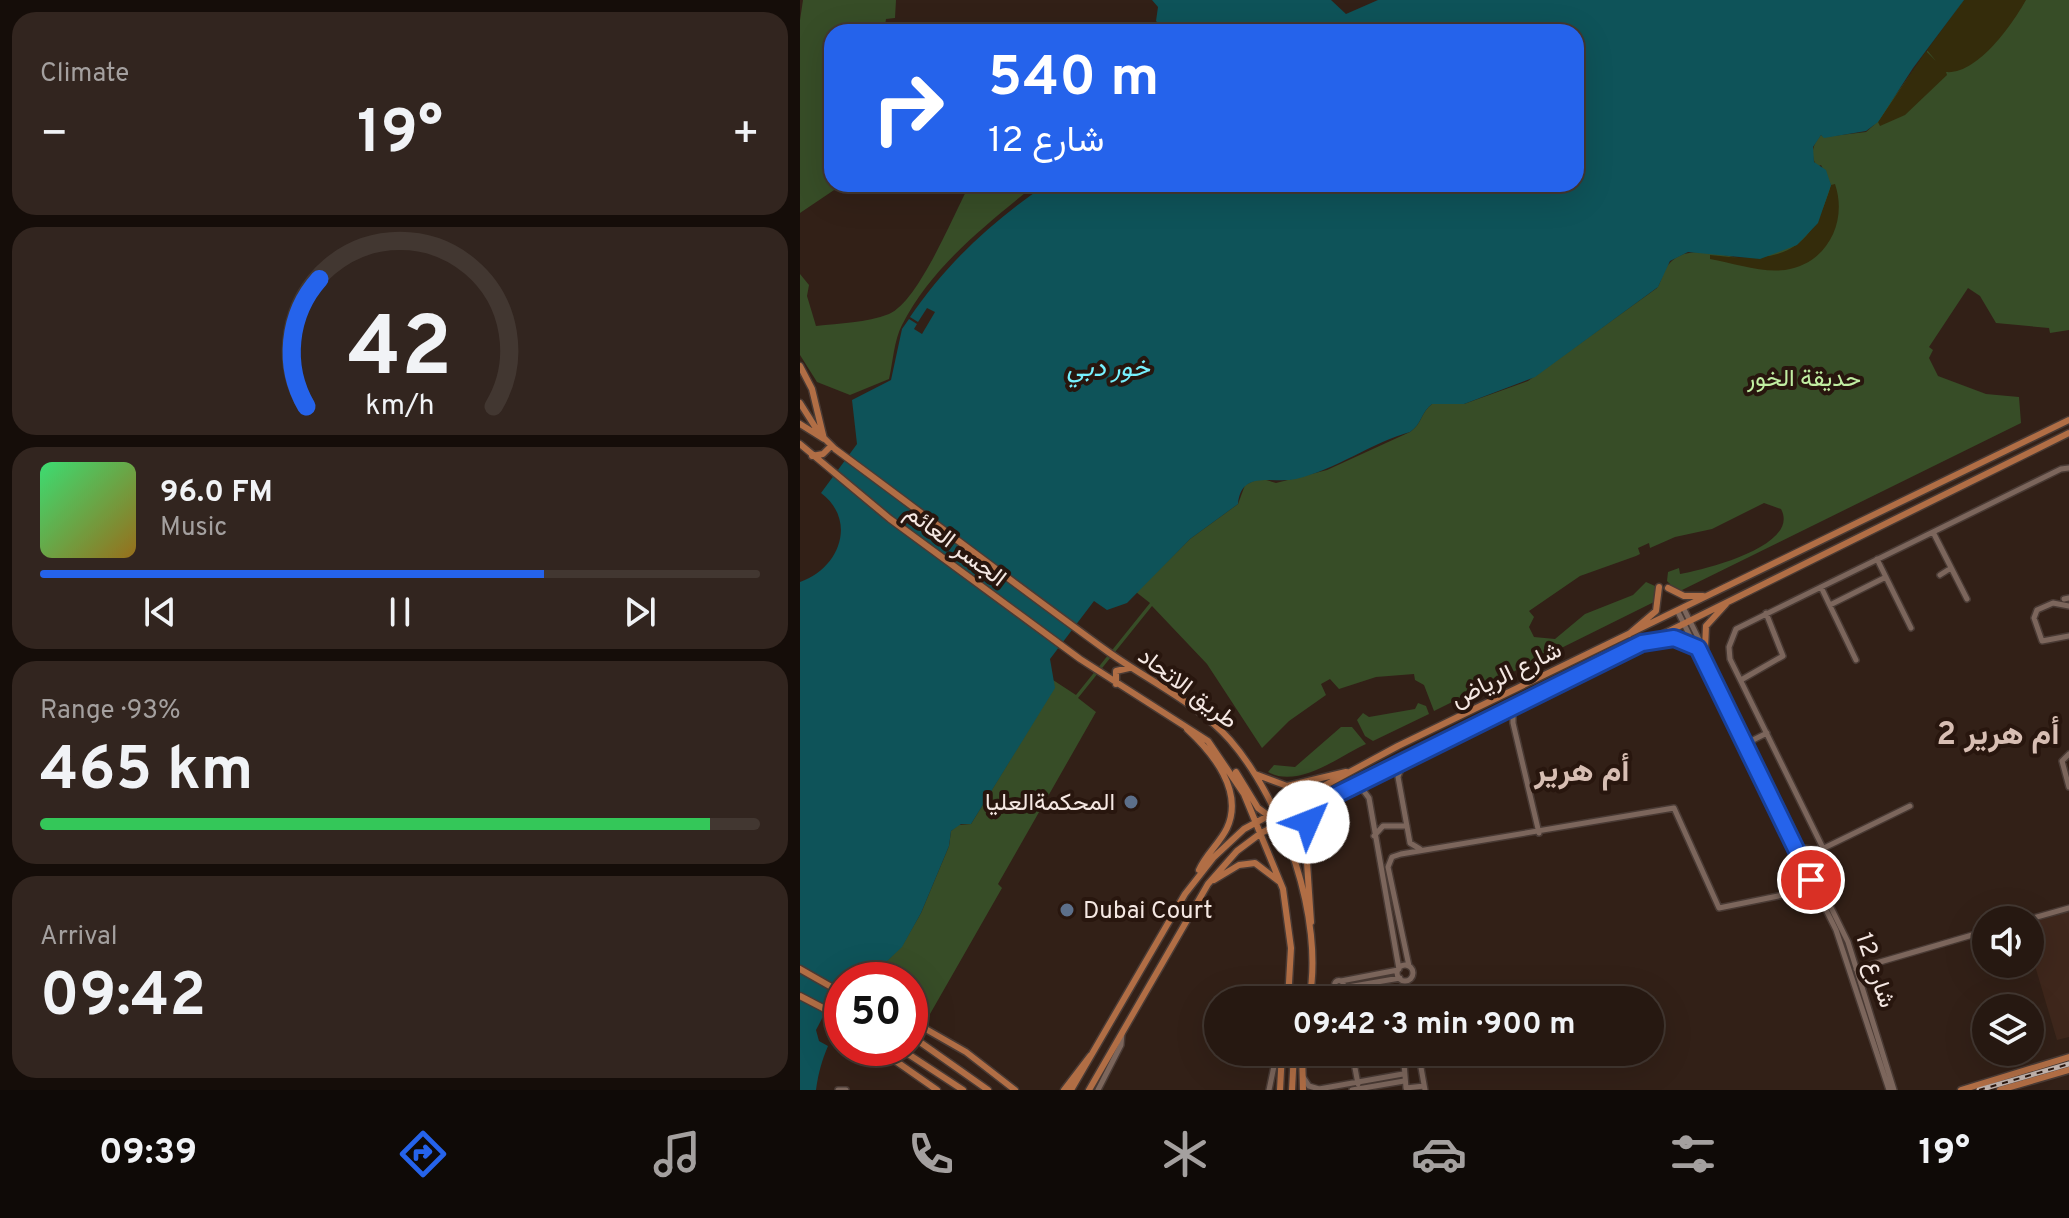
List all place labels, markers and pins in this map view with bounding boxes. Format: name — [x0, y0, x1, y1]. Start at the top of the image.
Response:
place label: المحكمةالعليا — [985, 789, 1115, 819]
marker: المحكمةالعليا — [1122, 793, 1140, 811]
pin — [1777, 846, 1845, 914]
place label: Dubai Court — [1083, 897, 1213, 927]
marker: Dubai Court — [1058, 901, 1076, 919]

